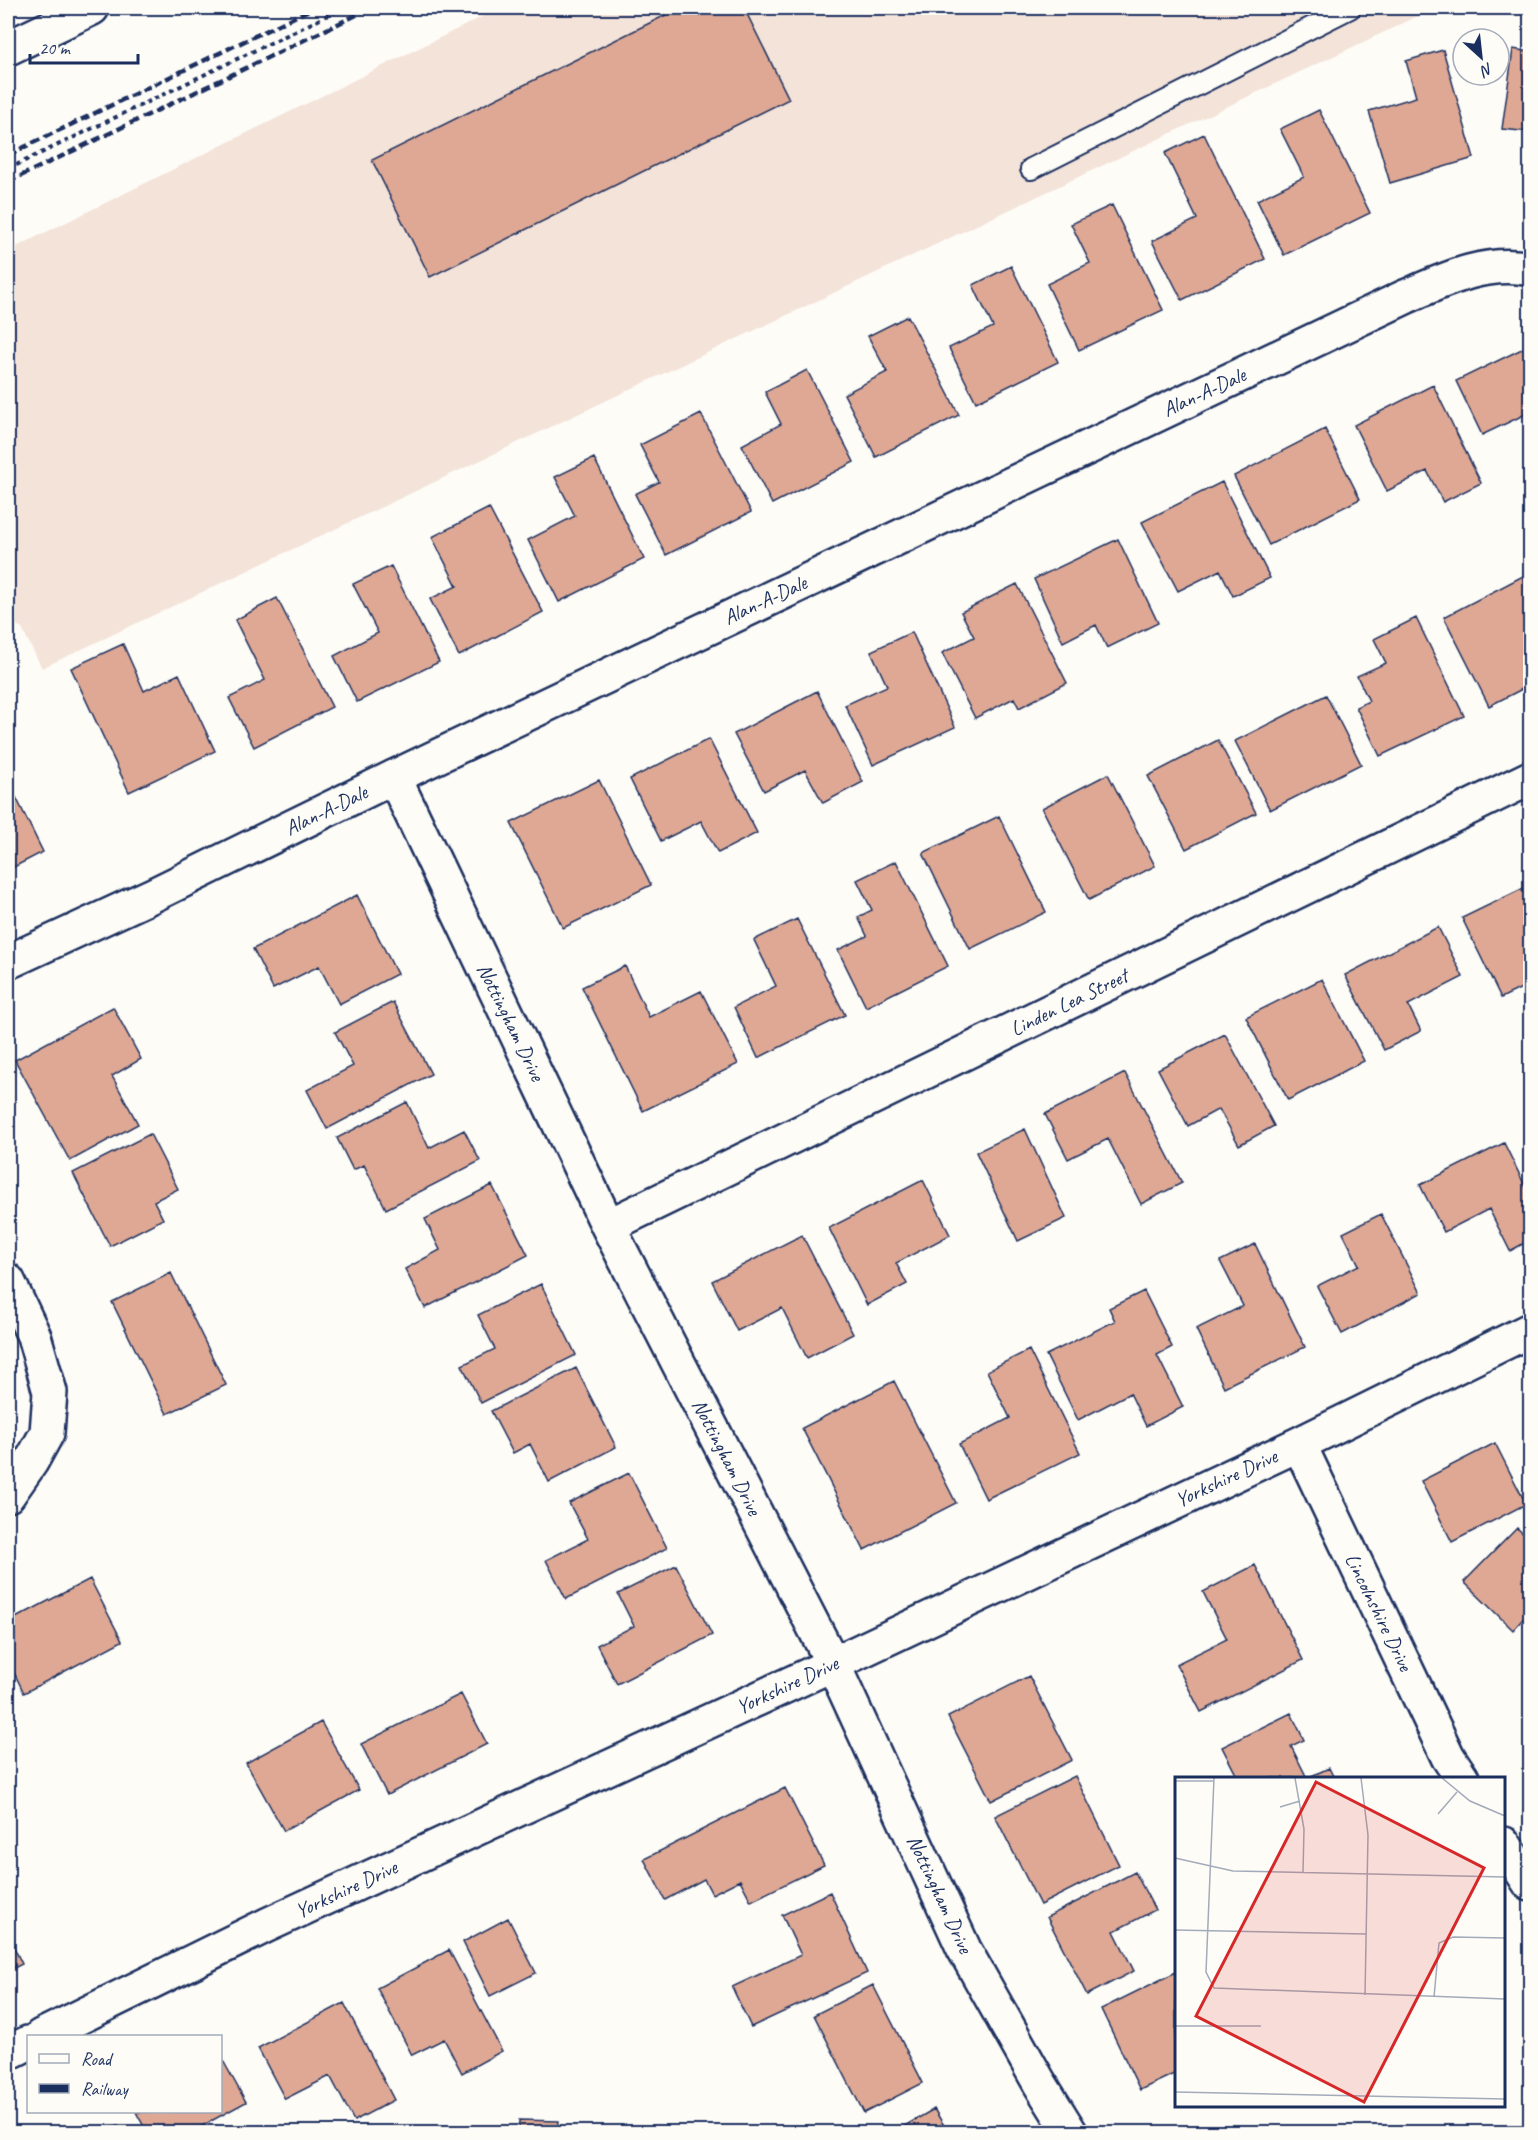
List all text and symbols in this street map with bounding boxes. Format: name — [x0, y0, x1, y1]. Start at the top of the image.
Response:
scale bar — [30, 27, 138, 65]
north arrow — [1451, 27, 1511, 87]
text: 20 m — [39, 37, 72, 59]
text: N — [1476, 58, 1496, 82]
street label: Alan-A-Dale — [1158, 361, 1251, 423]
street label: Alan-A-Dale — [719, 569, 812, 631]
street label: Alan-A-Dale — [280, 778, 373, 841]
street label: Nottingham Drive — [471, 959, 551, 1086]
street label: Linden Lea Street — [1006, 961, 1135, 1042]
street label: Nottingham Drive — [686, 1394, 768, 1521]
street label: Yorkshire Drive — [1171, 1443, 1282, 1513]
street label: Lincolnshire Drive — [1339, 1549, 1419, 1676]
street label: Yorkshire Drive — [732, 1650, 843, 1720]
inset map — [1175, 1777, 1505, 2107]
street label: Nottingham Drive — [901, 1831, 979, 1958]
street label: Yorkshire Drive — [291, 1854, 402, 1924]
legend — [27, 2035, 222, 2113]
text: Road — [81, 2048, 114, 2070]
text: Railway — [81, 2078, 129, 2100]

